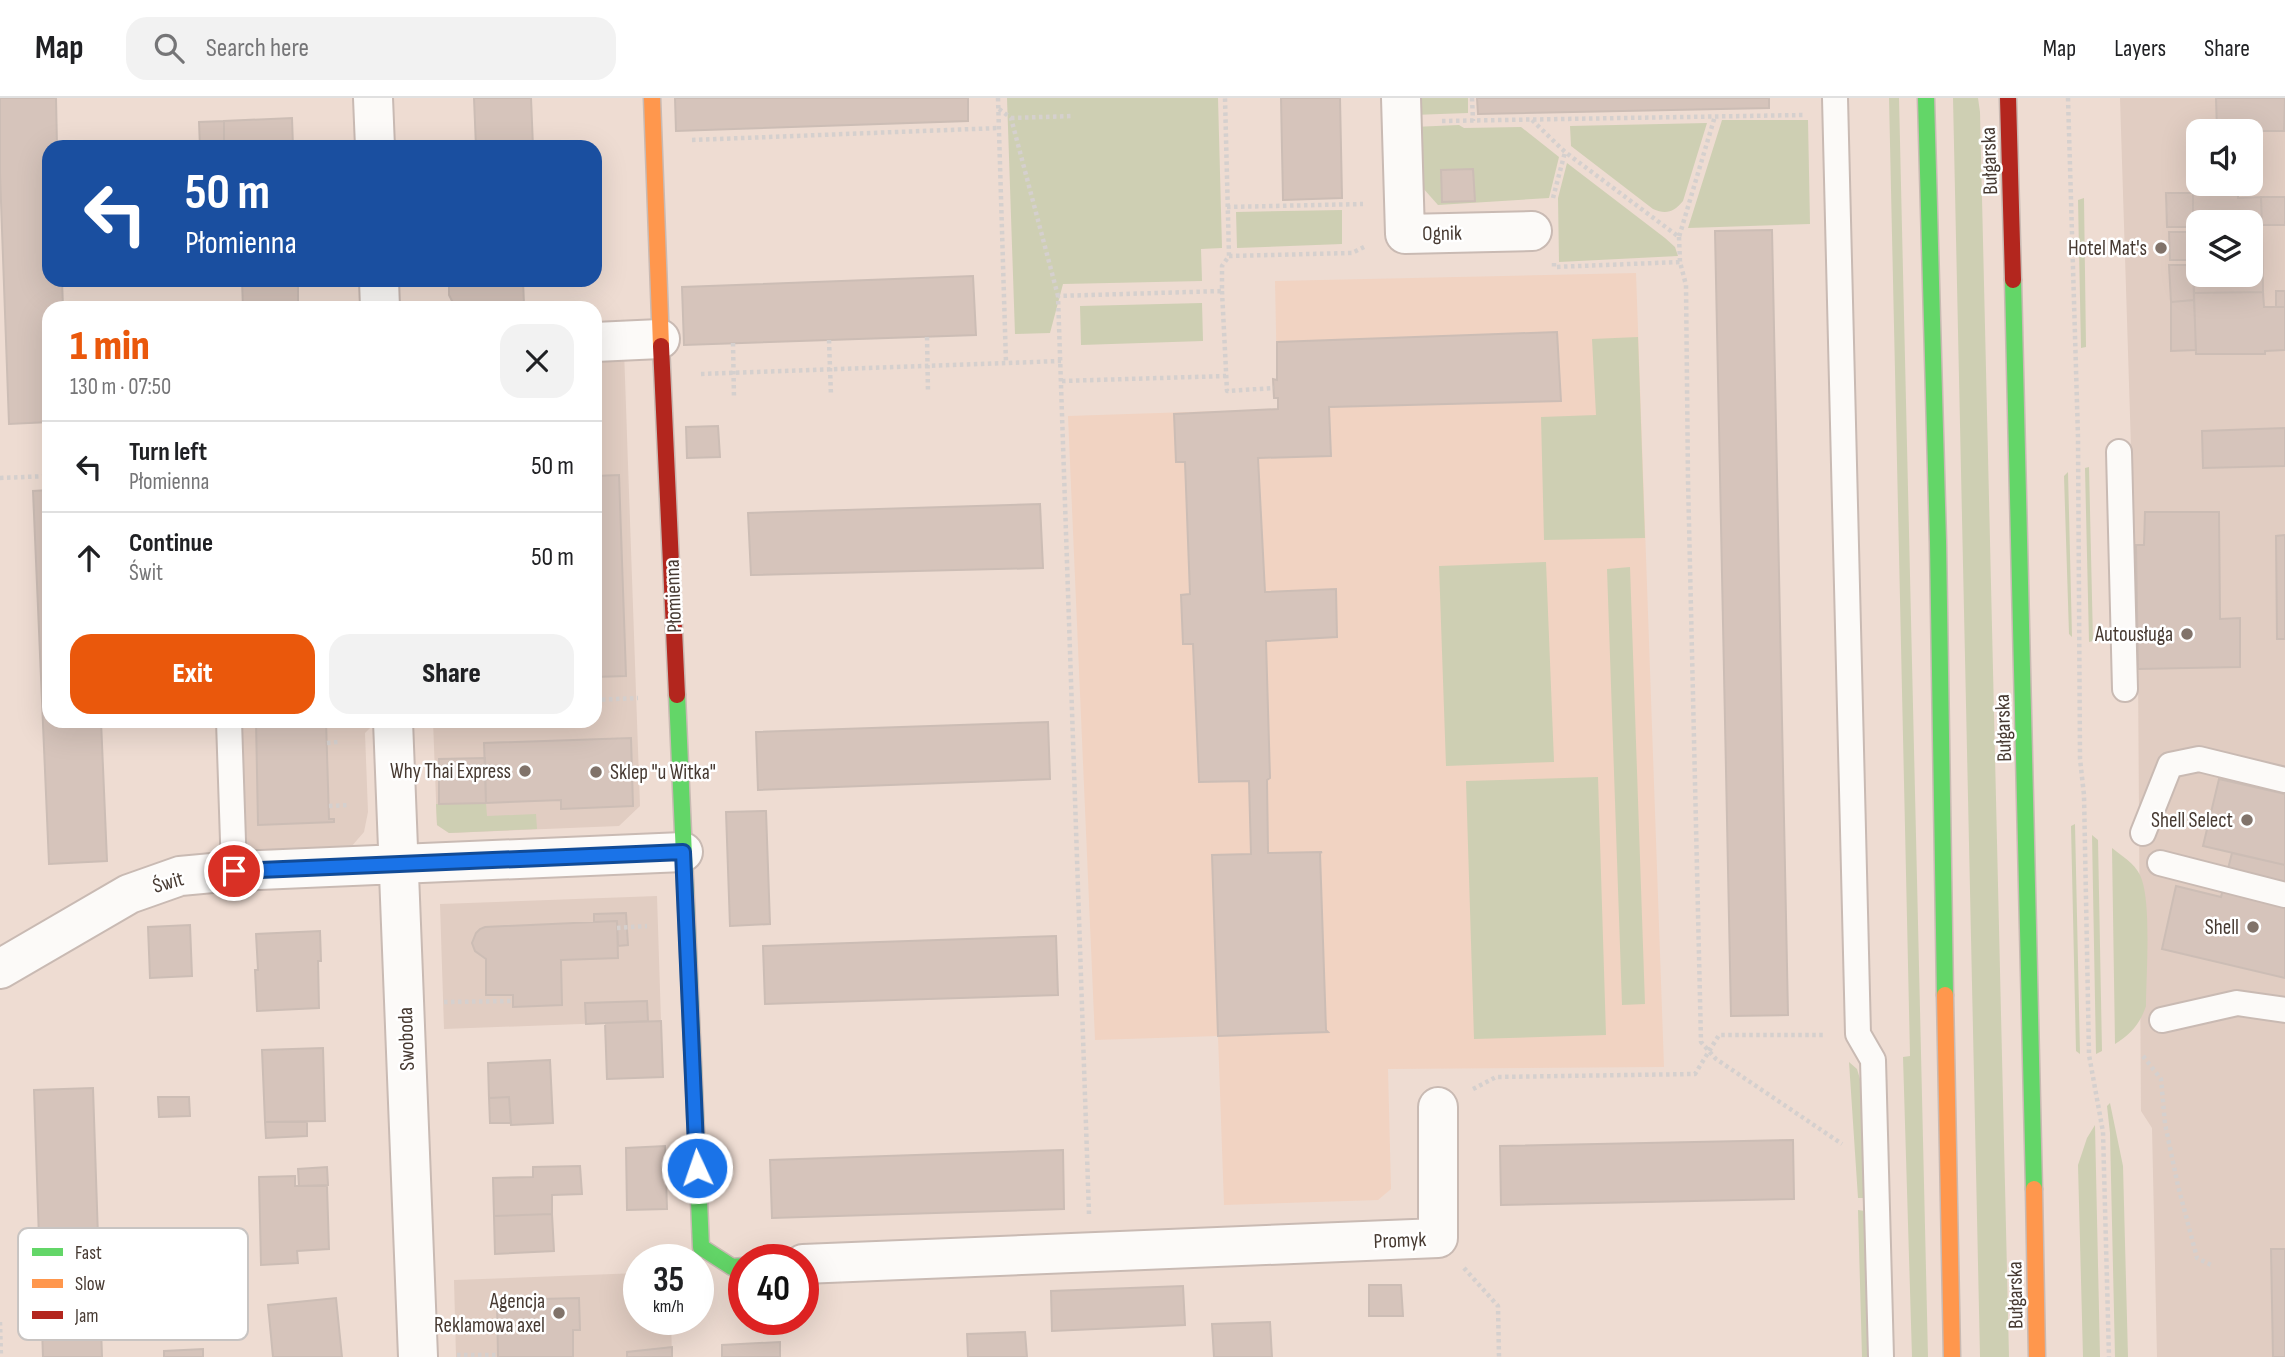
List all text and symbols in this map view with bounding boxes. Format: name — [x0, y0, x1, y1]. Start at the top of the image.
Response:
search box — [126, 17, 616, 80]
text: Map — [35, 28, 84, 68]
icon: search — [150, 29, 188, 67]
text: Search here — [206, 33, 309, 64]
text: Map — [2043, 34, 2076, 63]
text: Layers — [2114, 34, 2166, 63]
text: Share — [2204, 34, 2250, 63]
map controls — [2186, 119, 2263, 287]
button: sound — [2186, 119, 2263, 196]
street label: Bułgarska — [1976, 127, 2003, 195]
text: 50 m — [185, 164, 270, 223]
icon: left — [70, 168, 161, 259]
button: layers — [2186, 210, 2263, 287]
street label: Ognik — [1422, 221, 1462, 246]
text: Płomienna — [185, 224, 297, 263]
place label: Hotel Mat's — [2068, 236, 2147, 261]
marker: Hotel Mat's — [2153, 240, 2169, 256]
text: 1 min — [70, 321, 150, 372]
button: close — [500, 324, 574, 398]
text: 130 m · 07:50 — [70, 373, 171, 401]
text: Turn left — [129, 437, 207, 468]
icon: left — [70, 448, 108, 486]
text: 50 m — [531, 451, 574, 482]
text: Płomienna — [129, 468, 209, 496]
text: Continue — [129, 528, 213, 559]
icon: ahead — [70, 539, 108, 577]
text: 50 m — [531, 542, 574, 573]
text: Świt — [129, 559, 163, 587]
street label: Płomienna — [660, 559, 687, 633]
place label: Autousługa — [2094, 622, 2173, 647]
marker: Autousługa — [2179, 626, 2195, 642]
button: Exit — [70, 634, 315, 714]
button: Share — [329, 634, 574, 714]
street label: Bułgarska — [1990, 694, 2017, 762]
place label: Why Thai Express — [390, 759, 511, 784]
place label: Sklep "u Witka" — [610, 760, 716, 785]
marker: Why Thai Express — [517, 763, 533, 779]
marker: Sklep "u Witka" — [588, 764, 604, 780]
place label: Shell Select — [2151, 808, 2233, 833]
marker: Shell Select — [2239, 812, 2255, 828]
pin — [204, 841, 264, 901]
icon: arrive — [215, 852, 253, 890]
street label: Świt — [150, 866, 187, 899]
place label: Shell — [2205, 915, 2239, 940]
marker: Shell — [2245, 919, 2261, 935]
street label: Swoboda — [393, 1007, 420, 1071]
position arrow — [660, 1131, 734, 1205]
street label: Promyk — [1373, 1227, 1427, 1254]
legend — [18, 1228, 248, 1340]
text: Fast — [75, 1242, 102, 1265]
speed limit sign: 40 — [728, 1244, 819, 1335]
text: 35 — [653, 1259, 684, 1302]
street label: Bułgarska — [2002, 1261, 2029, 1329]
text: Slow — [75, 1273, 105, 1296]
place label: Agencja Reklamowa axel — [434, 1289, 545, 1338]
text: km/h — [653, 1296, 684, 1317]
text: Jam — [74, 1305, 98, 1328]
marker: Agencja Reklamowa axel — [551, 1305, 567, 1321]

